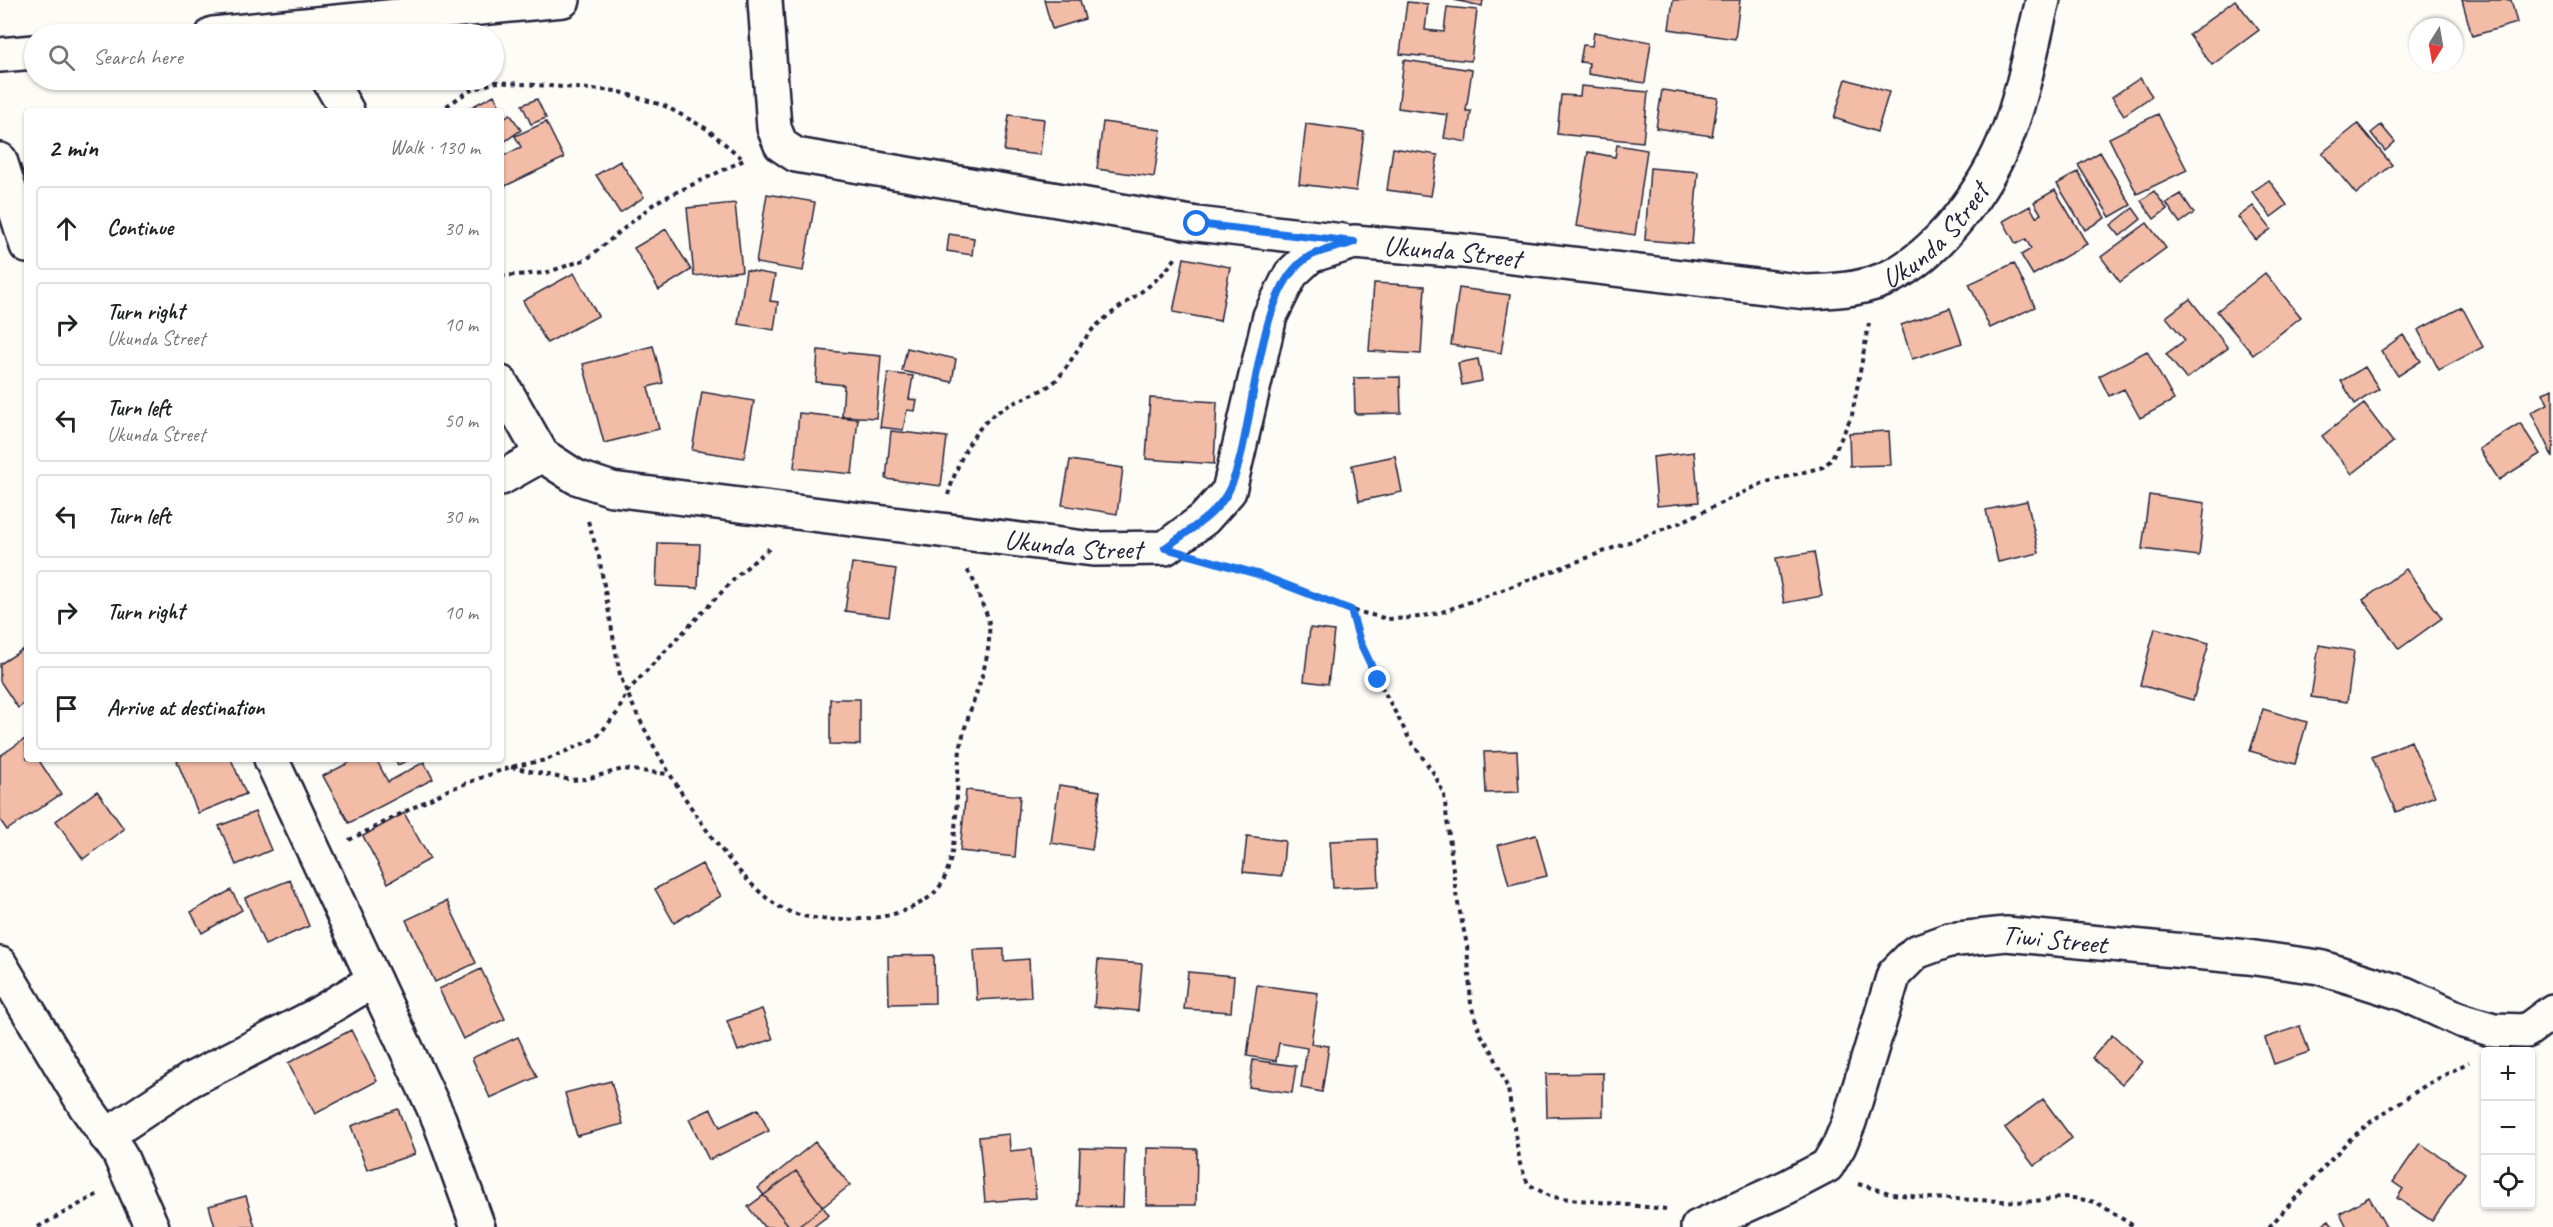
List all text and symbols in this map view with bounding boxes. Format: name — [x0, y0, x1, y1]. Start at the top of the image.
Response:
north arrow — [2409, 18, 2463, 72]
search box — [24, 24, 504, 90]
icon: search — [45, 41, 78, 74]
text: Search here — [93, 43, 183, 71]
text: 2 min — [48, 131, 98, 164]
text: Walk · 130 m — [390, 135, 480, 160]
street label: Ukunda Street — [1876, 173, 1999, 296]
route start — [1183, 210, 1209, 236]
icon: ahead — [50, 212, 83, 245]
text: Continue — [107, 214, 173, 242]
text: 30 m — [444, 216, 478, 241]
street label: Ukunda Street — [1382, 228, 1527, 276]
text: Turn right — [107, 298, 184, 326]
icon: right — [50, 308, 83, 341]
text: 10 m — [444, 312, 478, 337]
text: Ukunda Street — [107, 326, 205, 351]
text: Turn left — [107, 394, 171, 422]
icon: left — [50, 404, 83, 437]
text: 50 m — [444, 408, 478, 433]
text: Ukunda Street — [107, 422, 205, 447]
icon: left — [50, 500, 83, 533]
text: Turn left — [107, 502, 171, 530]
text: 30 m — [444, 504, 478, 529]
street label: Ukunda Street — [1003, 521, 1146, 568]
icon: right — [50, 596, 83, 629]
text: Turn right — [107, 598, 184, 626]
text: 10 m — [444, 600, 478, 625]
route end — [1364, 666, 1390, 692]
icon: arrive — [50, 692, 83, 725]
text: Arrive at destination — [107, 694, 264, 722]
street label: Tiwi Street — [2000, 917, 2111, 962]
map controls — [2481, 1047, 2535, 1209]
button: + — [2481, 1047, 2535, 1101]
button: − — [2481, 1101, 2535, 1155]
button: locate — [2481, 1155, 2535, 1209]

